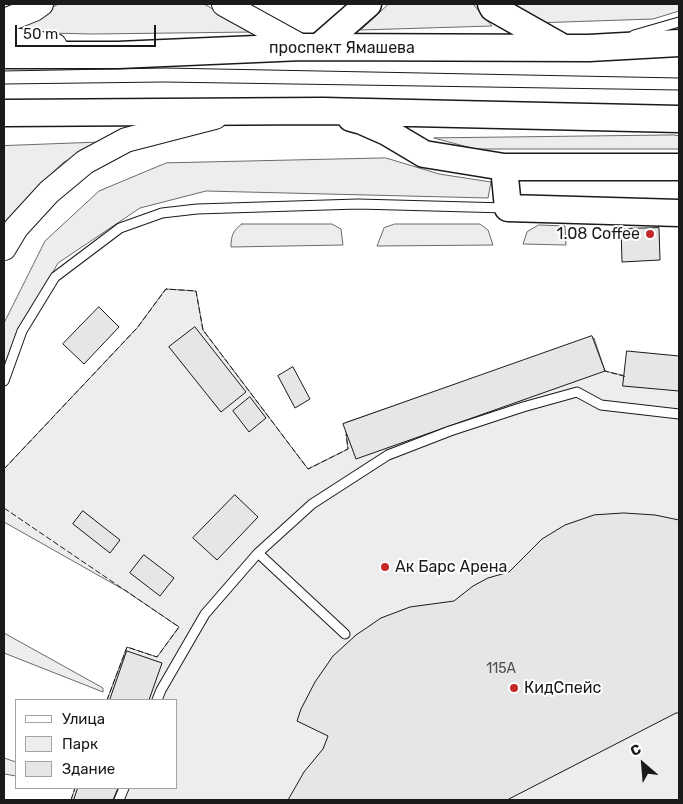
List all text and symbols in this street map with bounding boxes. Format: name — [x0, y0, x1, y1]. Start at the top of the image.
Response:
scale bar — [18, 15, 159, 47]
text: 50 m — [23, 25, 58, 43]
street label: проспект Ямашева — [269, 38, 415, 58]
place label: 1.08 Coffee — [557, 224, 640, 244]
marker: 1.08 Coffee — [644, 228, 656, 240]
place label: Ак Барс Арена — [395, 557, 507, 577]
marker: Ак Барс Арена — [379, 561, 391, 573]
house number: 115А — [486, 661, 516, 677]
place label: КидСпейс — [524, 678, 601, 698]
marker: КидСпейс — [508, 682, 520, 694]
legend — [15, 699, 178, 789]
text: Улица — [62, 710, 105, 728]
text: Парк — [62, 735, 98, 753]
north arrow — [618, 739, 668, 789]
text: С — [628, 740, 644, 760]
text: Здание — [62, 760, 115, 778]

